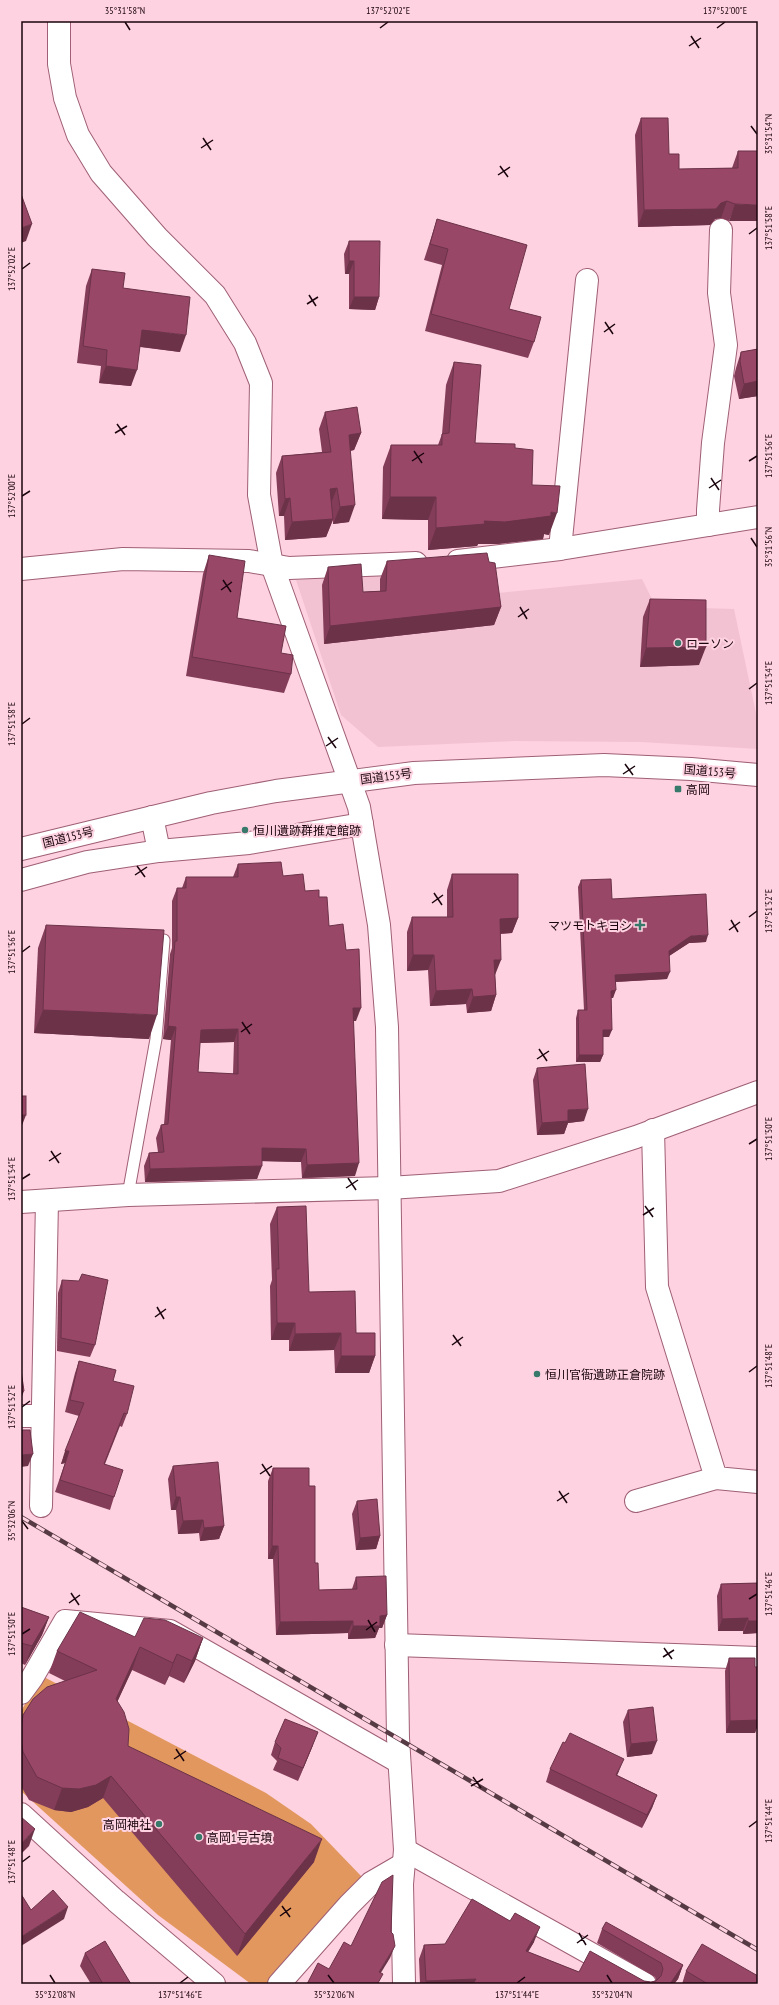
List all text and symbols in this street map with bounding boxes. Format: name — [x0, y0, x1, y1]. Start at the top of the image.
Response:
text: 35°31'58"N — [105, 4, 145, 17]
text: 137°52'02"E — [366, 4, 410, 17]
text: 137°52'00"E — [703, 4, 747, 17]
text: 35°31'54"N — [762, 114, 775, 154]
text: 137°51'58"E — [762, 206, 775, 250]
text: 137°52'02"E — [5, 247, 18, 291]
text: 137°51'56"E — [762, 434, 775, 478]
text: 137°52'00"E — [5, 474, 18, 518]
text: 35°31'56"N — [762, 527, 775, 567]
place label: ローソン — [686, 636, 734, 651]
marker: ローソン — [673, 638, 683, 648]
text: 137°51'54"E — [762, 661, 775, 705]
text: 137°51'58"E — [5, 702, 18, 746]
street label: 国道153号 — [683, 761, 737, 781]
street label: 国道153号 — [359, 765, 413, 787]
place label: 高岡 — [686, 782, 710, 797]
marker: 高岡 — [673, 784, 683, 794]
street label: 国道153号 — [41, 823, 95, 851]
place label: 恒川遺跡群推定館跡 — [253, 823, 361, 838]
marker: 恒川遺跡群推定館跡 — [240, 825, 250, 835]
text: 137°51'52"E — [762, 889, 775, 933]
place label: マツモトキヨシ — [548, 918, 632, 933]
marker: マツモトキヨシ — [635, 920, 645, 930]
text: 137°51'56"E — [5, 930, 18, 974]
text: 137°51'50"E — [762, 1117, 775, 1161]
text: 137°51'54"E — [5, 1157, 18, 1201]
text: 137°51'48"E — [762, 1344, 775, 1388]
place label: 恒川官衙遺跡正倉院跡 — [545, 1367, 665, 1382]
marker: 恒川官衙遺跡正倉院跡 — [532, 1369, 542, 1379]
text: 137°51'52"E — [5, 1385, 18, 1429]
text: 35°32'06"N — [5, 1501, 18, 1541]
text: 137°51'46"E — [762, 1572, 775, 1616]
text: 137°51'50"E — [5, 1612, 18, 1656]
text: 137°51'44"E — [762, 1799, 775, 1843]
place label: 高岡神社 — [103, 1817, 151, 1832]
marker: 高岡神社 — [154, 1819, 164, 1829]
place label: 高岡1号古墳 — [207, 1830, 272, 1845]
marker: 高岡1号古墳 — [194, 1832, 204, 1842]
text: 137°51'48"E — [5, 1840, 18, 1884]
text: 35°32'08"N — [35, 1988, 75, 2001]
text: 137°51'46"E — [158, 1988, 202, 2001]
text: 35°32'06"N — [314, 1988, 354, 2001]
text: 137°51'44"E — [495, 1988, 539, 2001]
text: 35°32'04"N — [592, 1988, 632, 2001]

